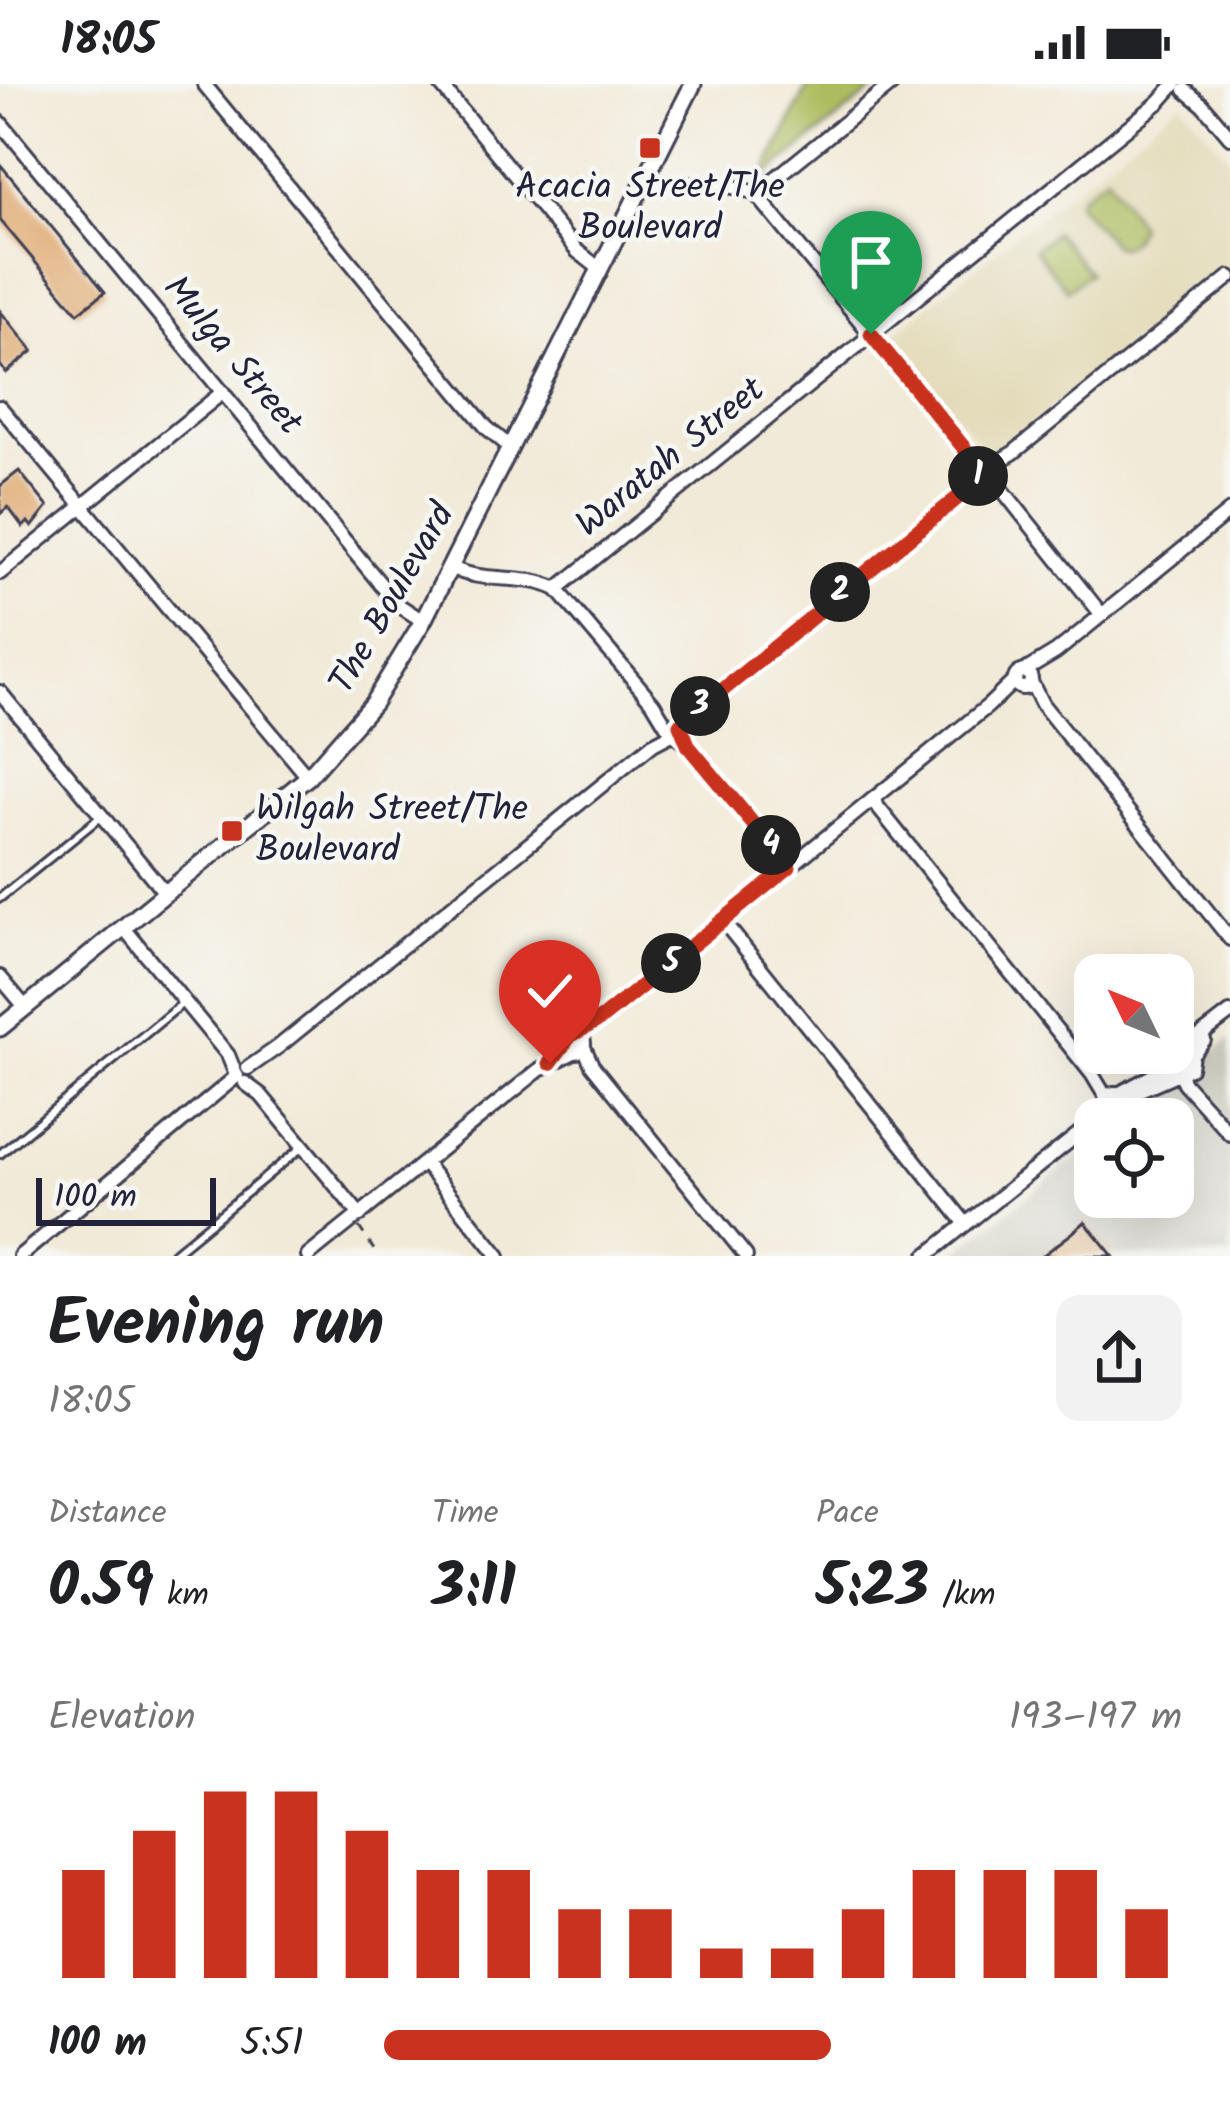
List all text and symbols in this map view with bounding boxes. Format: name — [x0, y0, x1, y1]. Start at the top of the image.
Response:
text: 18:05 — [60, 6, 157, 78]
marker: Acacia Street/The Boulevard — [637, 135, 663, 161]
place label: Acacia Street/The Boulevard — [515, 160, 785, 258]
pin — [820, 211, 922, 334]
icon: arrive — [838, 229, 904, 295]
street label: Mulga Street — [148, 263, 317, 450]
street label: Waratah Street — [564, 363, 779, 552]
pin: 1 — [948, 446, 1008, 506]
text: 1 — [973, 449, 983, 502]
street label: The Boulevard — [315, 492, 471, 705]
pin: 2 — [810, 562, 870, 622]
text: 2 — [830, 565, 850, 618]
pin: 3 — [670, 676, 730, 736]
text: 3 — [691, 679, 709, 732]
place label: Wilgah Street/The Boulevard — [256, 782, 528, 880]
pin: 4 — [741, 815, 801, 875]
marker: Wilgah Street/The Boulevard — [219, 818, 245, 844]
text: 4 — [762, 818, 780, 871]
pin: 5 — [641, 933, 701, 993]
text: 5 — [663, 936, 679, 989]
pin — [499, 940, 601, 1063]
north arrow — [1074, 954, 1194, 1074]
map controls — [1074, 954, 1194, 1218]
icon: check — [517, 958, 583, 1024]
button: locate — [1074, 1098, 1194, 1218]
scale bar — [36, 1172, 216, 1225]
text: 100 m — [54, 1172, 137, 1225]
text: Evening run — [48, 1274, 384, 1379]
button: share — [1056, 1295, 1182, 1421]
text: 18:05 — [48, 1372, 134, 1434]
text: Distance — [48, 1488, 167, 1541]
text: Time — [432, 1488, 499, 1541]
text: Pace — [816, 1488, 879, 1541]
text: 0.59 — [48, 1541, 154, 1637]
text: 3:11 — [432, 1541, 516, 1637]
text: 5:23 — [816, 1541, 929, 1637]
text: km — [154, 1570, 209, 1623]
text: /km — [929, 1570, 996, 1623]
text: Elevation — [48, 1688, 196, 1750]
text: 193–197 m — [1009, 1688, 1182, 1750]
text: 100 m — [48, 2014, 147, 2076]
text: 5:51 — [240, 2014, 304, 2076]

